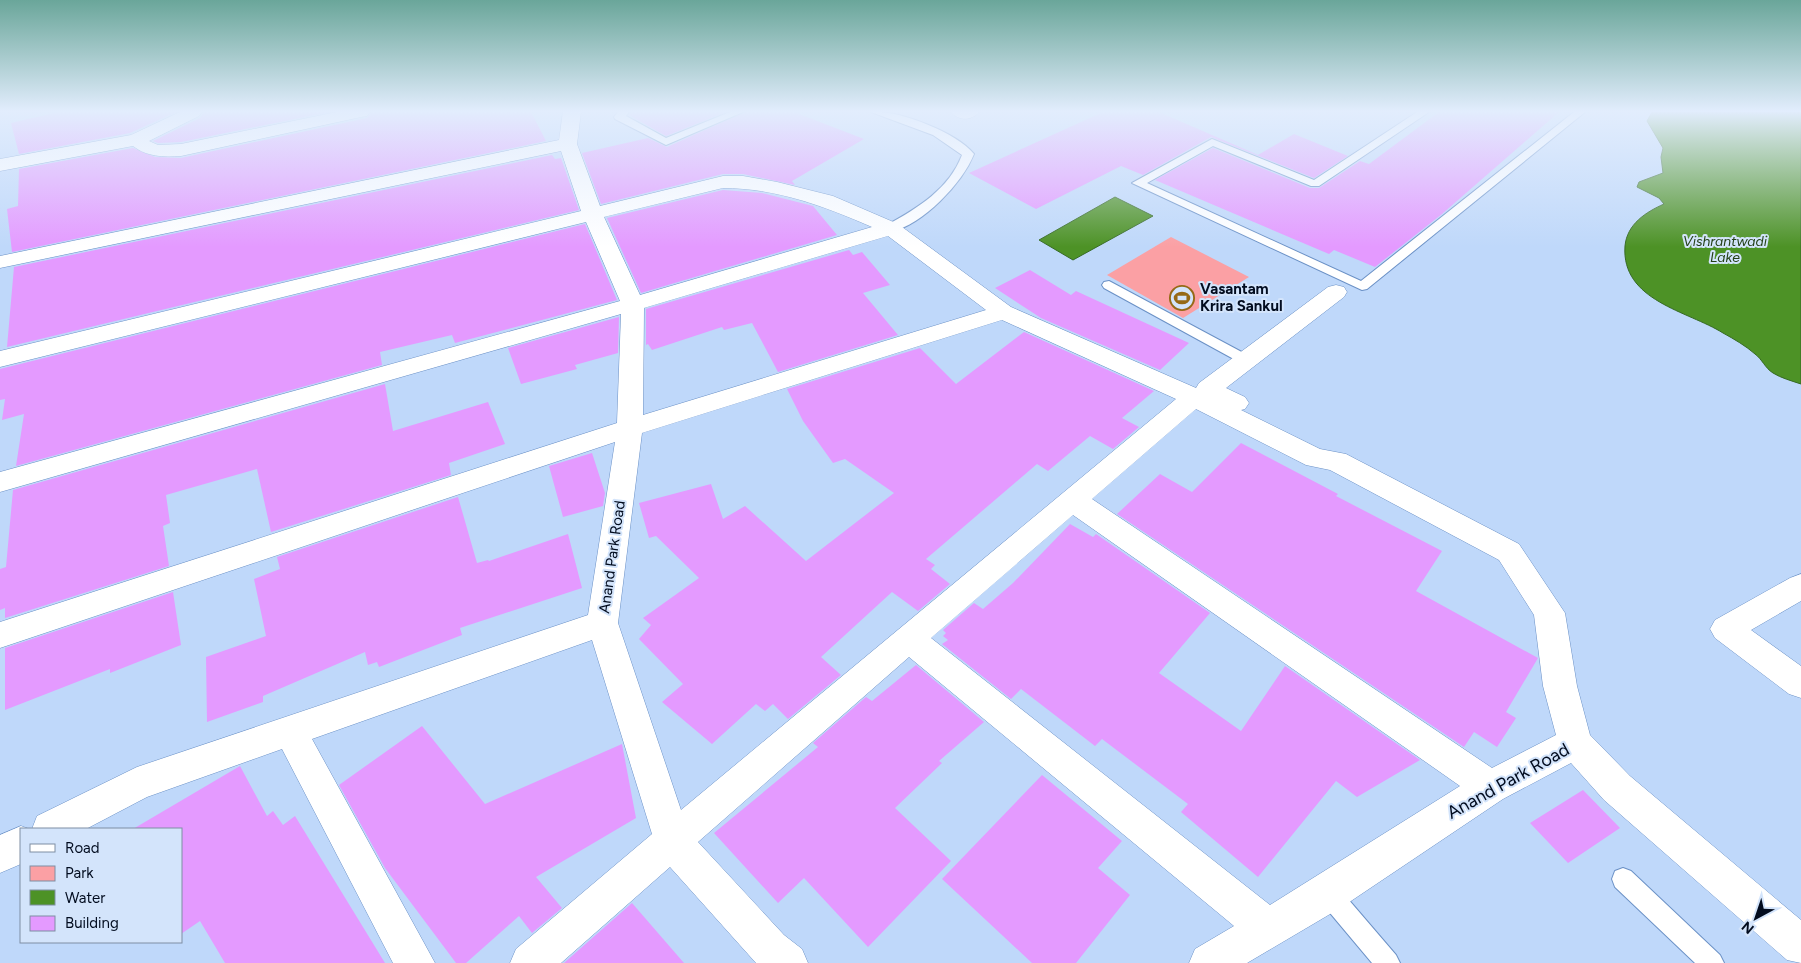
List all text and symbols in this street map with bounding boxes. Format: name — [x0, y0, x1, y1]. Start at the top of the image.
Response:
water label: Vishrantwadi Lake — [1683, 233, 1768, 266]
place label: Vasantam Krira Sankul — [1200, 280, 1283, 315]
sports icon: Vasantam Krira Sankul — [1169, 285, 1195, 311]
street label: Anand Park Road — [595, 499, 629, 615]
street label: Anand Park Road — [1443, 738, 1573, 824]
legend — [20, 828, 182, 943]
text: Road — [65, 839, 100, 857]
text: Park — [65, 864, 94, 882]
text: Water — [65, 889, 105, 907]
north arrow — [1731, 893, 1781, 943]
text: Building — [65, 914, 119, 932]
text: N — [1738, 918, 1758, 938]

